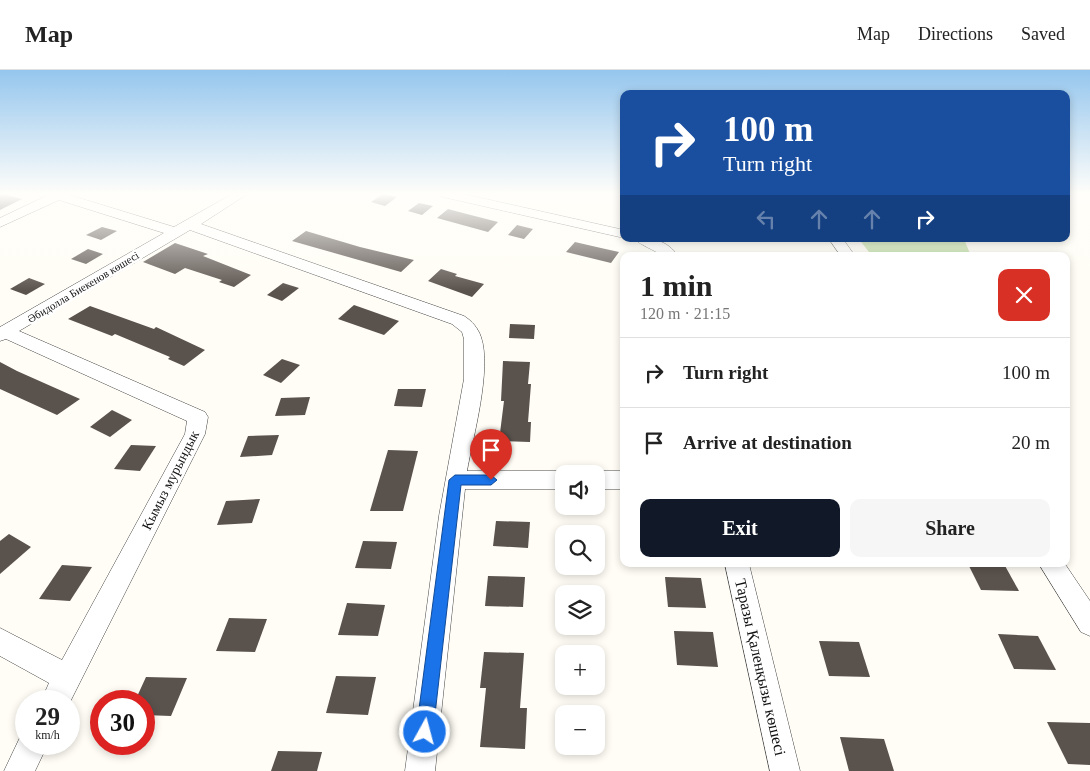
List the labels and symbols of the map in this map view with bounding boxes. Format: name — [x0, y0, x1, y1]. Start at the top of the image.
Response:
street label: Әбидолла Биекенов көшесі — [25, 249, 141, 325]
street label: Кымыз мурындык — [139, 428, 202, 532]
pin — [470, 429, 512, 480]
street label: Таразы Қаленқызы көшесі — [731, 577, 789, 758]
speed limit sign: 30 — [90, 690, 155, 755]
position arrow — [398, 705, 450, 757]

